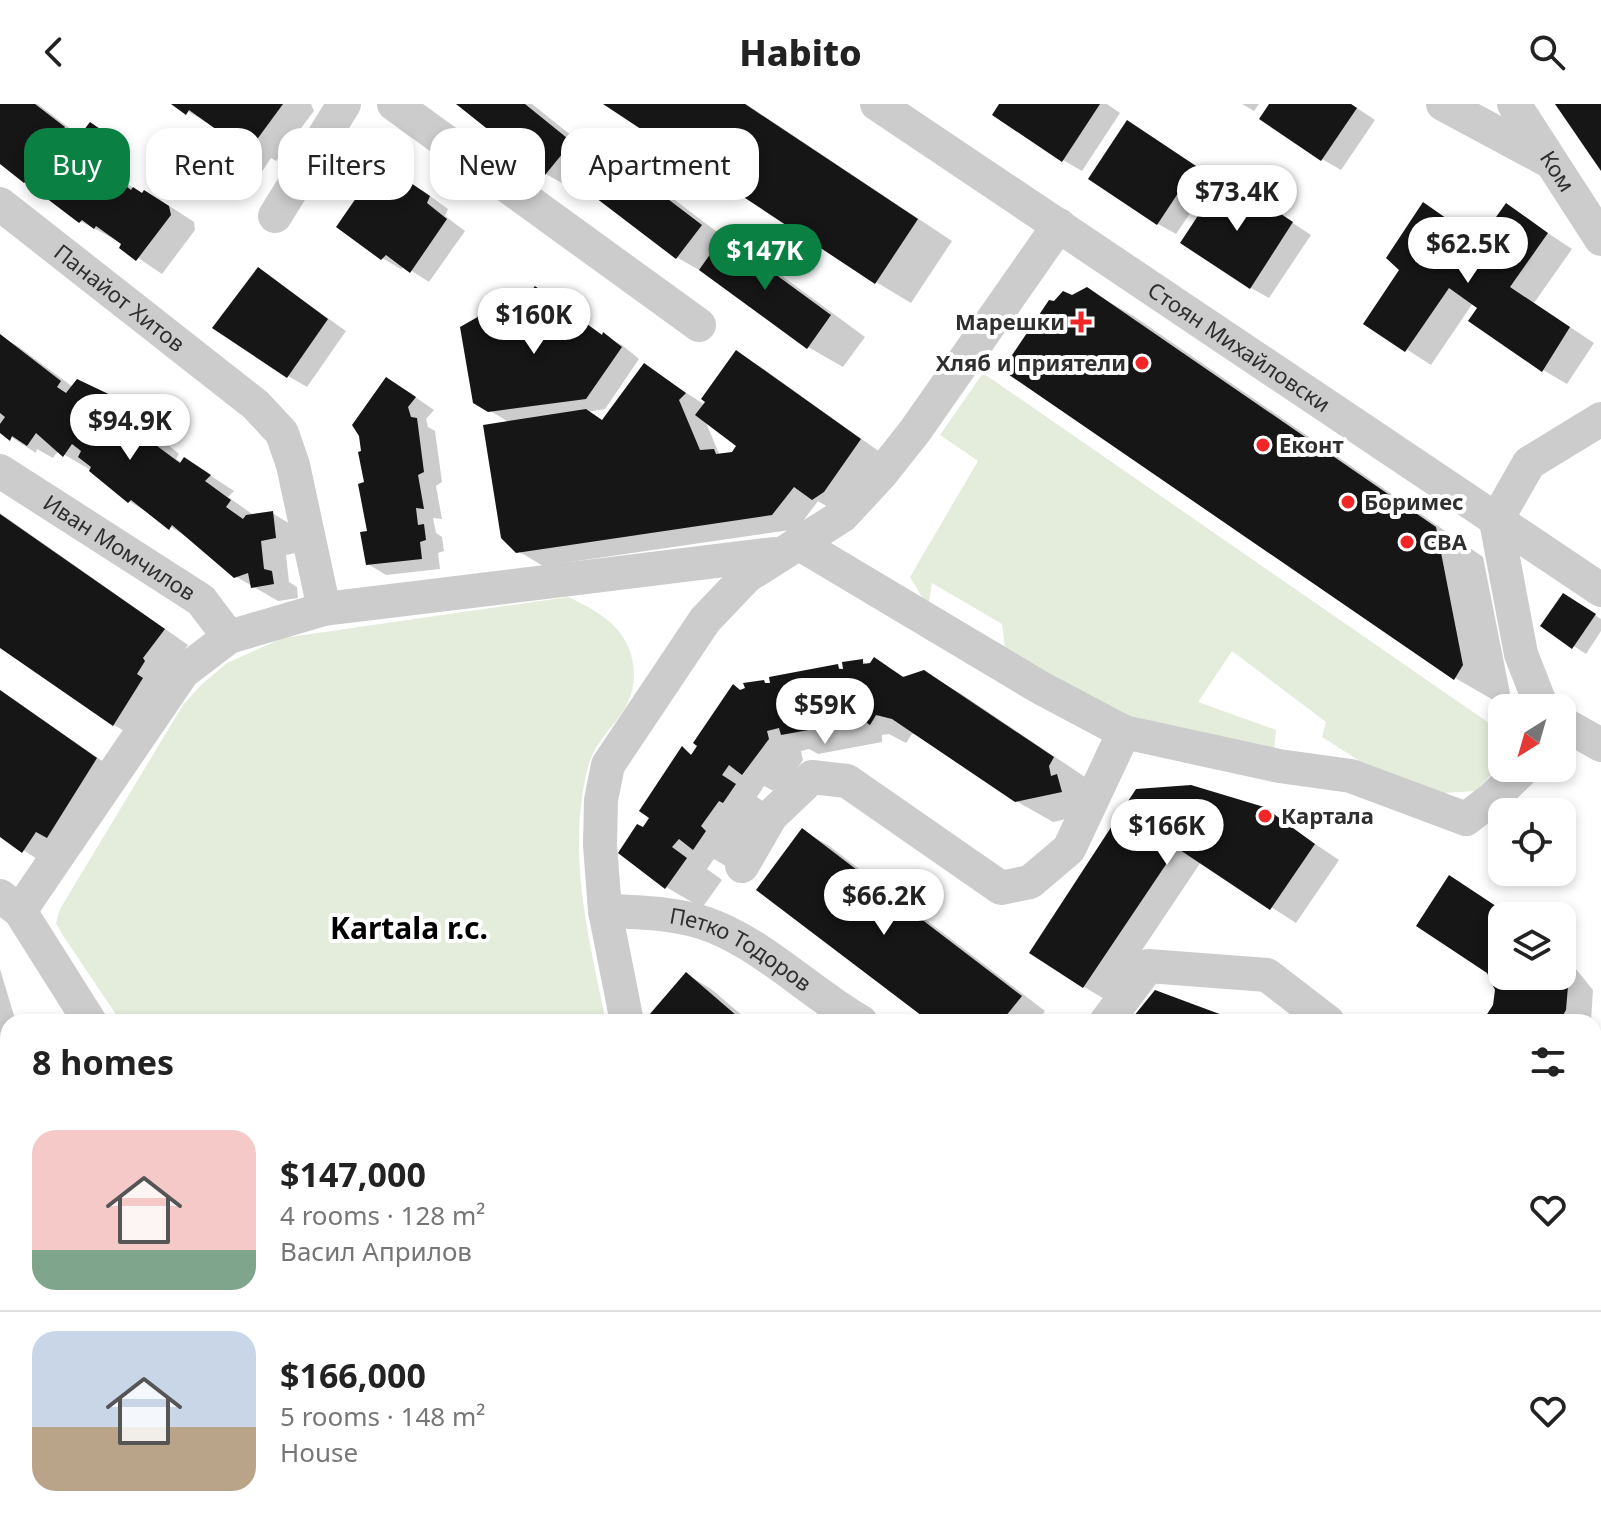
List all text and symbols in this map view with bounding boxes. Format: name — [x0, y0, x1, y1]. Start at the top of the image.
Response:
text: Habito — [739, 28, 862, 77]
icon: back — [32, 30, 76, 74]
icon: search — [1525, 30, 1569, 74]
chip: Buy — [24, 128, 130, 200]
chip: Rent — [146, 128, 262, 200]
chip: Filters — [278, 128, 414, 200]
chip: New — [430, 128, 545, 200]
chip: Apartment — [561, 128, 759, 200]
street label: Ком — [1534, 144, 1583, 197]
pin: $73.4K — [1172, 165, 1302, 233]
text: $73.4K — [1195, 173, 1279, 209]
pin: $62.5K — [1403, 217, 1533, 285]
pin: $147K — [709, 224, 821, 292]
text: $62.5K — [1426, 225, 1510, 261]
text: $147K — [727, 232, 803, 268]
street label: Панайот Хитов — [48, 236, 192, 358]
street label: Стоян Михайловски — [1142, 274, 1337, 418]
pin: $160K — [478, 288, 590, 356]
text: $160K — [496, 296, 572, 332]
place label: Марешки — [955, 306, 1065, 336]
marker: Марешки — [1072, 313, 1090, 331]
place label: Хляб и приятели — [936, 347, 1126, 377]
marker: Хляб и приятели — [1133, 354, 1151, 372]
pin: $94.9K — [65, 394, 195, 462]
text: $94.9K — [88, 402, 172, 438]
place label: Еконт — [1279, 429, 1344, 459]
marker: Еконт — [1254, 436, 1272, 454]
place label: Боримес — [1364, 486, 1464, 516]
street label: Иван Момчилов — [38, 487, 202, 607]
marker: Боримес — [1339, 493, 1357, 511]
place label: CBA — [1423, 526, 1468, 556]
marker: CBA — [1398, 533, 1416, 551]
pin: $59K — [778, 678, 872, 746]
text: $59K — [794, 686, 856, 722]
north arrow — [1488, 694, 1576, 782]
map controls — [1488, 694, 1576, 990]
button: locate — [1488, 798, 1576, 886]
pin: $166K — [1111, 799, 1223, 867]
place label: Картала — [1281, 800, 1374, 830]
text: $166K — [1129, 807, 1205, 843]
marker: Картала — [1256, 807, 1274, 825]
pin: $66.2K — [819, 869, 949, 937]
text: $66.2K — [842, 877, 926, 913]
street label: Петко Тодоров — [667, 899, 818, 998]
button: layers — [1488, 902, 1576, 990]
district label: Kartala r.c. — [330, 907, 488, 948]
text: 8 homes — [32, 1039, 174, 1085]
icon: filters — [1526, 1040, 1570, 1084]
text: $147,000 — [280, 1151, 426, 1197]
icon: home — [96, 1162, 192, 1258]
icon: heart — [1526, 1188, 1570, 1232]
text: 4 rooms · 128 m² — [280, 1197, 485, 1233]
text: Васил Априлов — [280, 1233, 472, 1269]
text: $166,000 — [280, 1352, 426, 1398]
icon: home — [96, 1363, 192, 1459]
icon: heart — [1526, 1389, 1570, 1433]
text: 5 rooms · 148 m² — [280, 1398, 485, 1434]
text: House — [280, 1434, 358, 1470]

